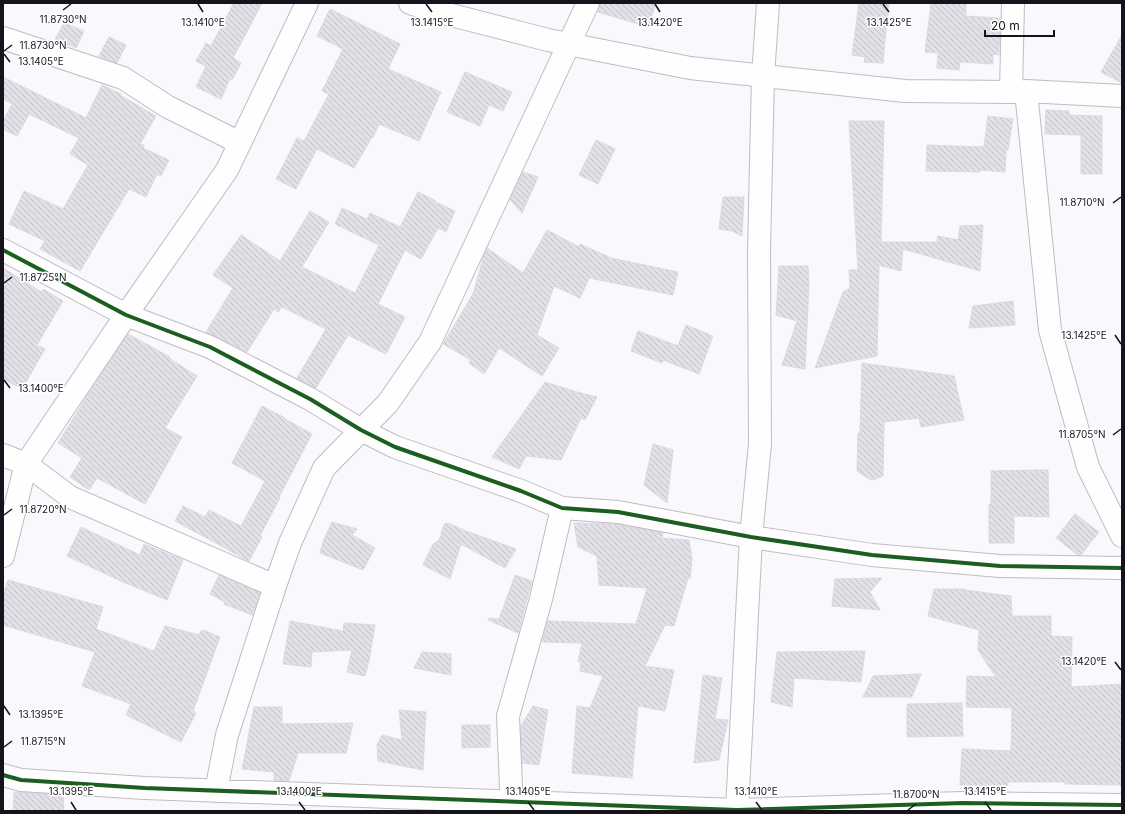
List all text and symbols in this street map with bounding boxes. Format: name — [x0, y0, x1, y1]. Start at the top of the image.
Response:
scale bar — [985, 12, 1054, 38]
text: 11.8730°N — [39, 13, 87, 25]
text: 13.1410°E — [181, 16, 225, 28]
text: 13.1415°E — [410, 16, 454, 28]
text: 13.1420°E — [637, 16, 683, 28]
text: 13.1425°E — [866, 16, 912, 28]
text: 20 m — [991, 18, 1020, 33]
text: 11.8730°N — [19, 39, 67, 51]
text: 13.1405°E — [18, 55, 64, 67]
text: 11.8710°N — [1059, 196, 1105, 208]
text: 11.8725°N — [20, 271, 66, 283]
text: 13.1425°E — [1061, 329, 1107, 341]
text: 13.1400°E — [18, 382, 64, 394]
text: 11.8705°N — [1059, 428, 1105, 440]
text: 11.8720°N — [19, 503, 67, 515]
text: 13.1420°E — [1061, 655, 1107, 667]
text: 13.1395°E — [18, 708, 64, 720]
text: 11.8715°N — [21, 735, 65, 747]
text: 13.1395°E — [48, 785, 94, 797]
text: 13.1400°E — [276, 785, 322, 797]
text: 13.1405°E — [505, 785, 551, 797]
text: 13.1410°E — [734, 785, 778, 797]
text: 13.1415°E — [963, 785, 1007, 797]
text: 11.8700°N — [892, 788, 940, 800]

